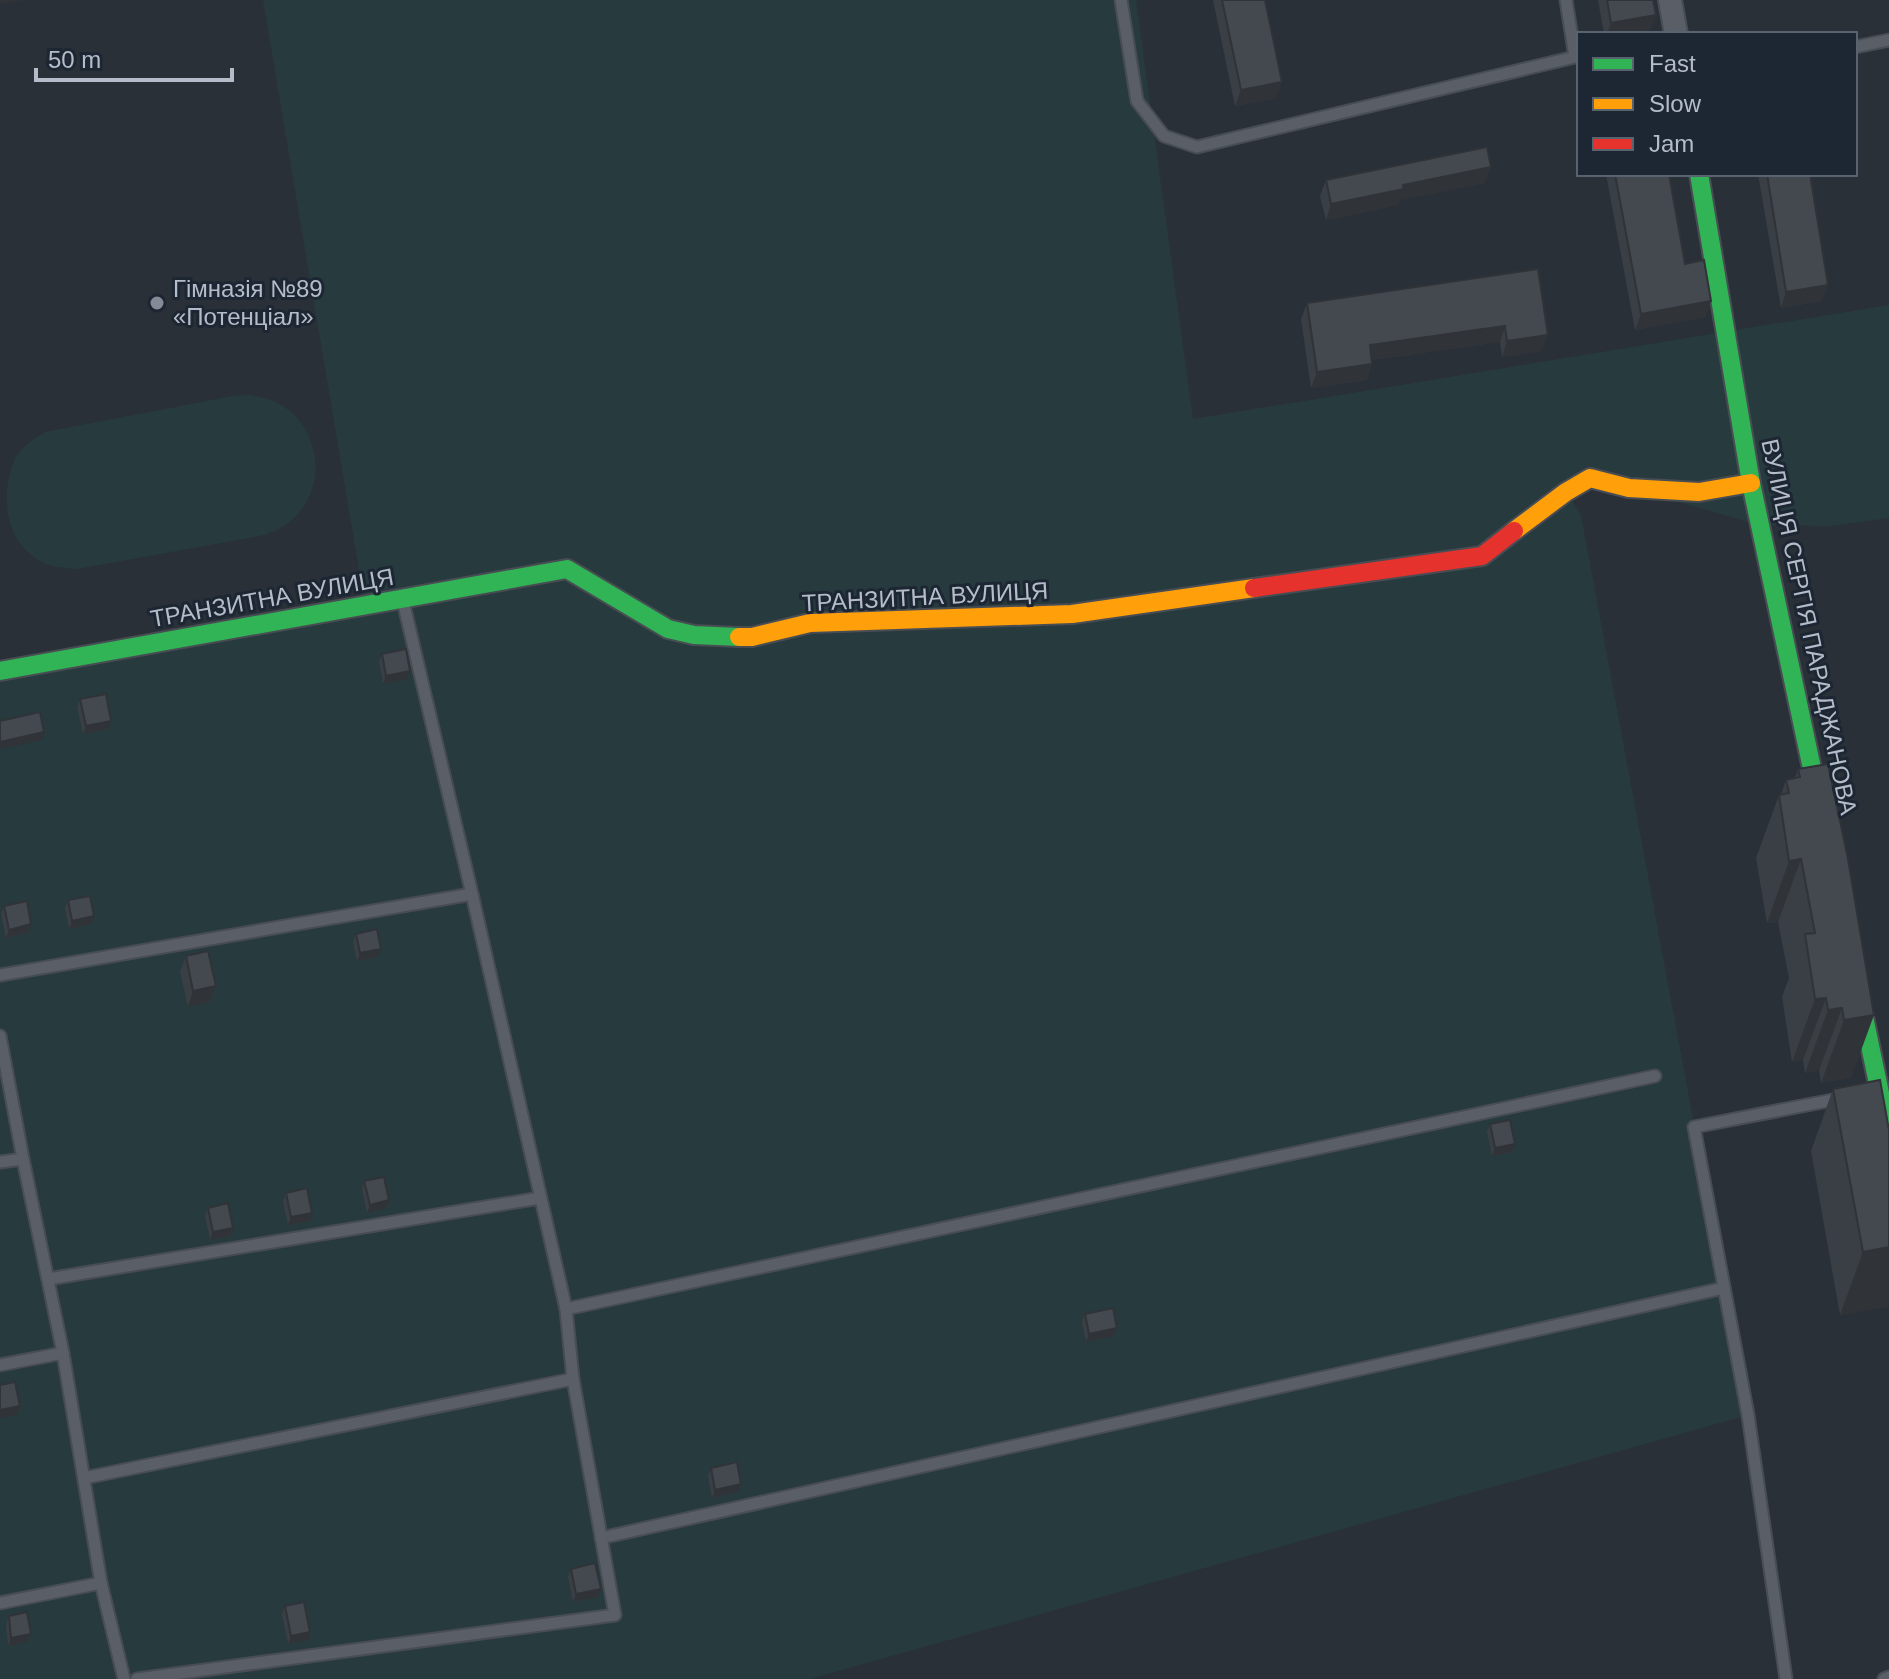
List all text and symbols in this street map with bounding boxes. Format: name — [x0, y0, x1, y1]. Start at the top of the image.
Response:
scale bar — [36, 32, 232, 82]
legend — [1577, 32, 1857, 176]
text: 50 m — [48, 46, 101, 73]
text: Fast — [1649, 50, 1696, 77]
text: Slow — [1649, 90, 1702, 117]
text: Jam — [1649, 130, 1694, 157]
place label: Гімназія №89 «Потенціал» — [173, 275, 323, 330]
marker: Гімназія №89 «Потенціал» — [148, 294, 166, 312]
street label: ВУЛИЦЯ СЕРГІЯ ПАРАДЖАНОВА — [1756, 437, 1863, 817]
street label: ТРАНЗИТНА ВУЛИЦЯ — [148, 563, 396, 632]
street label: ТРАНЗИТНА ВУЛИЦЯ — [801, 577, 1049, 616]

